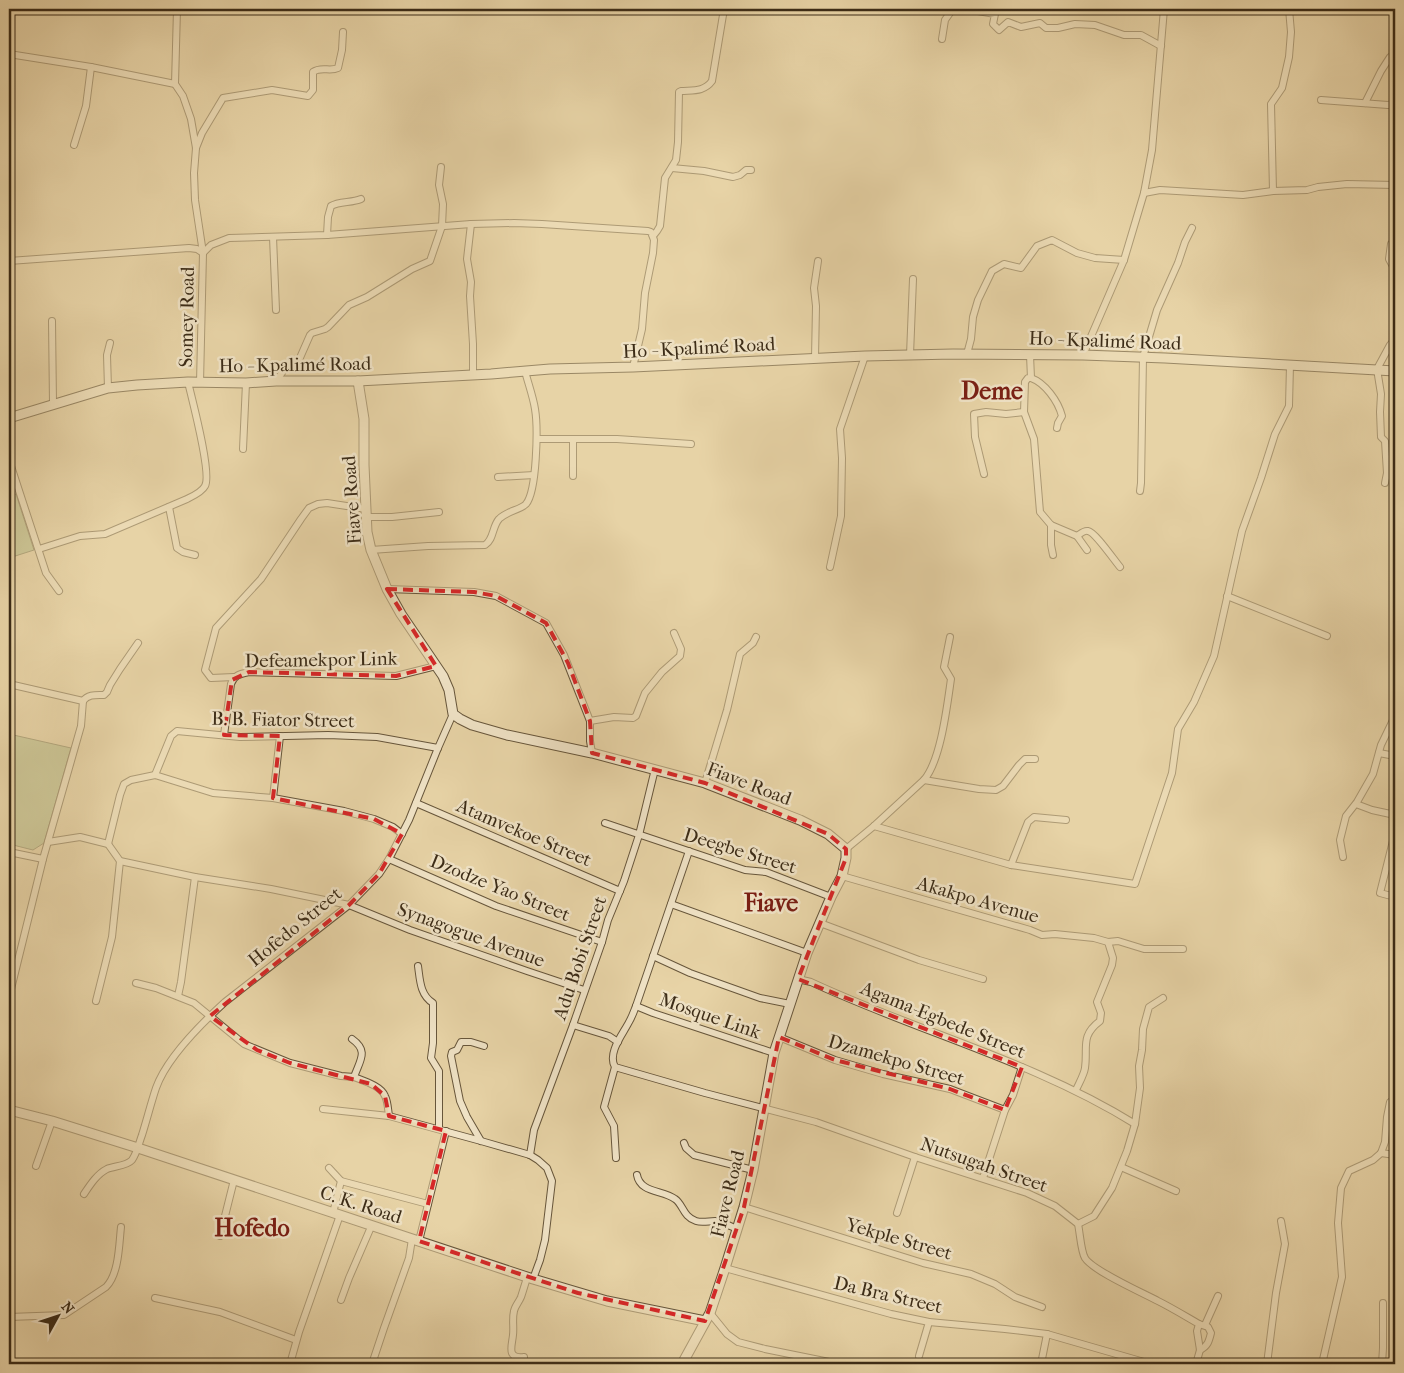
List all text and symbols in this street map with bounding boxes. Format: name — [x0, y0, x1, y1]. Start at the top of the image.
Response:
street label: Somey Road — [175, 266, 199, 368]
street label: Ho - Kpalimé Road — [1028, 327, 1182, 355]
street label: Ho - Kpalimé Road — [622, 333, 776, 363]
street label: Ho - Kpalimé Road — [218, 353, 372, 377]
district label: Deme — [961, 377, 1023, 405]
street label: Fiave Road — [338, 454, 366, 545]
street label: Defeamekpor Link — [244, 648, 398, 672]
street label: B. B. Fiator Street — [211, 708, 355, 732]
street label: Fiave Road — [703, 758, 795, 810]
street label: Atamvekoe Street — [452, 794, 595, 871]
street label: Deegbe Street — [681, 823, 799, 879]
street label: Dzodze Yao Street — [427, 850, 573, 926]
street label: Akakpo Avenue — [913, 872, 1042, 928]
street label: Hofedo Street — [244, 882, 346, 971]
district label: Fiave — [743, 889, 798, 917]
street label: Adu Bobi Street — [548, 893, 611, 1024]
street label: Synagogue Avenue — [394, 898, 548, 972]
street label: Agama-Egbede Street — [856, 976, 1029, 1063]
street label: Mosque Link — [656, 988, 764, 1044]
street label: Dzamekpo Street — [825, 1030, 967, 1090]
street label: Nutsugah Street — [917, 1133, 1051, 1197]
street label: Fiave Road — [707, 1147, 750, 1240]
street label: C. K. Road — [317, 1181, 405, 1229]
street label: Yekple Street — [843, 1213, 955, 1265]
district label: Hofedo — [214, 1214, 290, 1242]
street label: Da Bra Street — [832, 1272, 945, 1318]
north arrow — [32, 1290, 82, 1340]
text: N — [58, 1298, 78, 1318]

